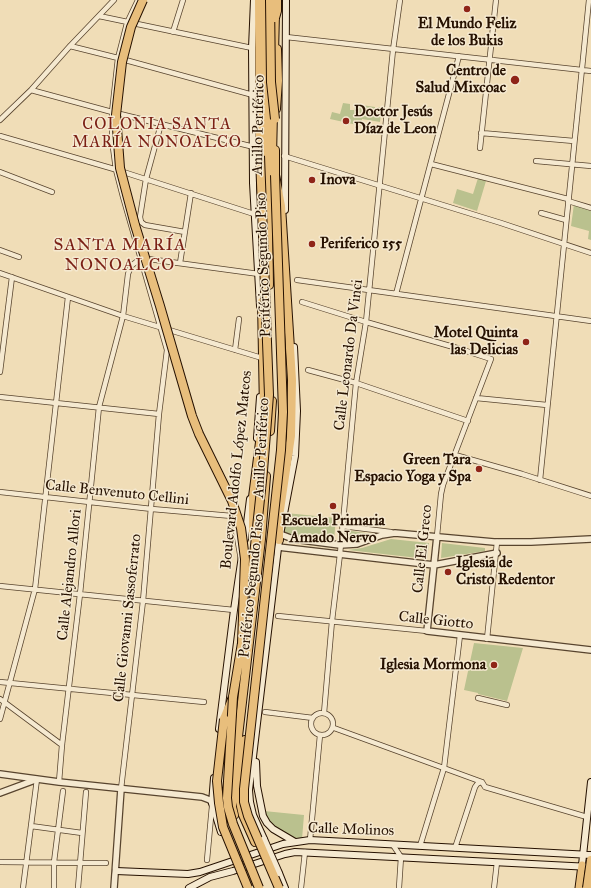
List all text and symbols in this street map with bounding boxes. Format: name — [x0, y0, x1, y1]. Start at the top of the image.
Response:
marker: El Mundo Feliz de los Bukis — [462, 4, 472, 14]
place label: El Mundo Feliz de los Bukis — [418, 15, 516, 50]
place label: Centro de Salud Mixcoac — [416, 62, 506, 97]
marker: Centro de Salud Mixcoac — [509, 74, 521, 86]
street label: Anillo Periférico — [249, 75, 269, 175]
place label: Doctor Jesús Díaz de Leon — [354, 103, 437, 138]
district label: COLONIA SANTA MARÍA NONOALCO — [72, 115, 242, 153]
marker: Doctor Jesús Díaz de Leon — [341, 116, 351, 126]
place label: Inova — [320, 171, 356, 189]
marker: Inova — [307, 175, 317, 185]
street label: Periférico Segundo Piso — [252, 192, 276, 338]
place label: Periferico 155 — [320, 235, 402, 253]
district label: SANTA MARÍA NONOALCO — [54, 236, 186, 276]
marker: Periferico 155 — [307, 239, 317, 249]
street label: Calle Leonardo Da Vinci — [331, 278, 367, 432]
place label: Motel Quinta las Delicias — [434, 324, 518, 359]
marker: Motel Quinta las Delicias — [521, 337, 531, 347]
street label: Boulevard Adolfo López Mateos — [218, 370, 256, 570]
street label: Anillo Periférico — [250, 397, 274, 499]
place label: Green Tara Espacio Yoga y Spa — [354, 451, 471, 486]
marker: Green Tara Espacio Yoga y Spa — [474, 464, 484, 474]
street label: Calle Benvenuto Cellini — [44, 476, 190, 510]
marker: Escuela Primaria Amado Nervo — [328, 501, 338, 511]
street label: Calle El Greco — [409, 504, 437, 594]
street label: Calle Alejandro Allori — [54, 508, 86, 642]
place label: Escuela Primaria Amado Nervo — [281, 512, 385, 547]
street label: Periférico Segundo Piso — [235, 513, 269, 659]
street label: Calle Giovanni Sassoferrato — [110, 533, 146, 703]
place label: Iglesia de Cristo Redentor — [456, 554, 555, 589]
marker: Iglesia de Cristo Redentor — [443, 567, 453, 577]
street label: Calle Giotto — [398, 608, 474, 634]
place label: Iglesia Mormona — [380, 656, 486, 674]
marker: Iglesia Mormona — [489, 660, 499, 670]
street label: Calle Molinos — [307, 819, 395, 841]

